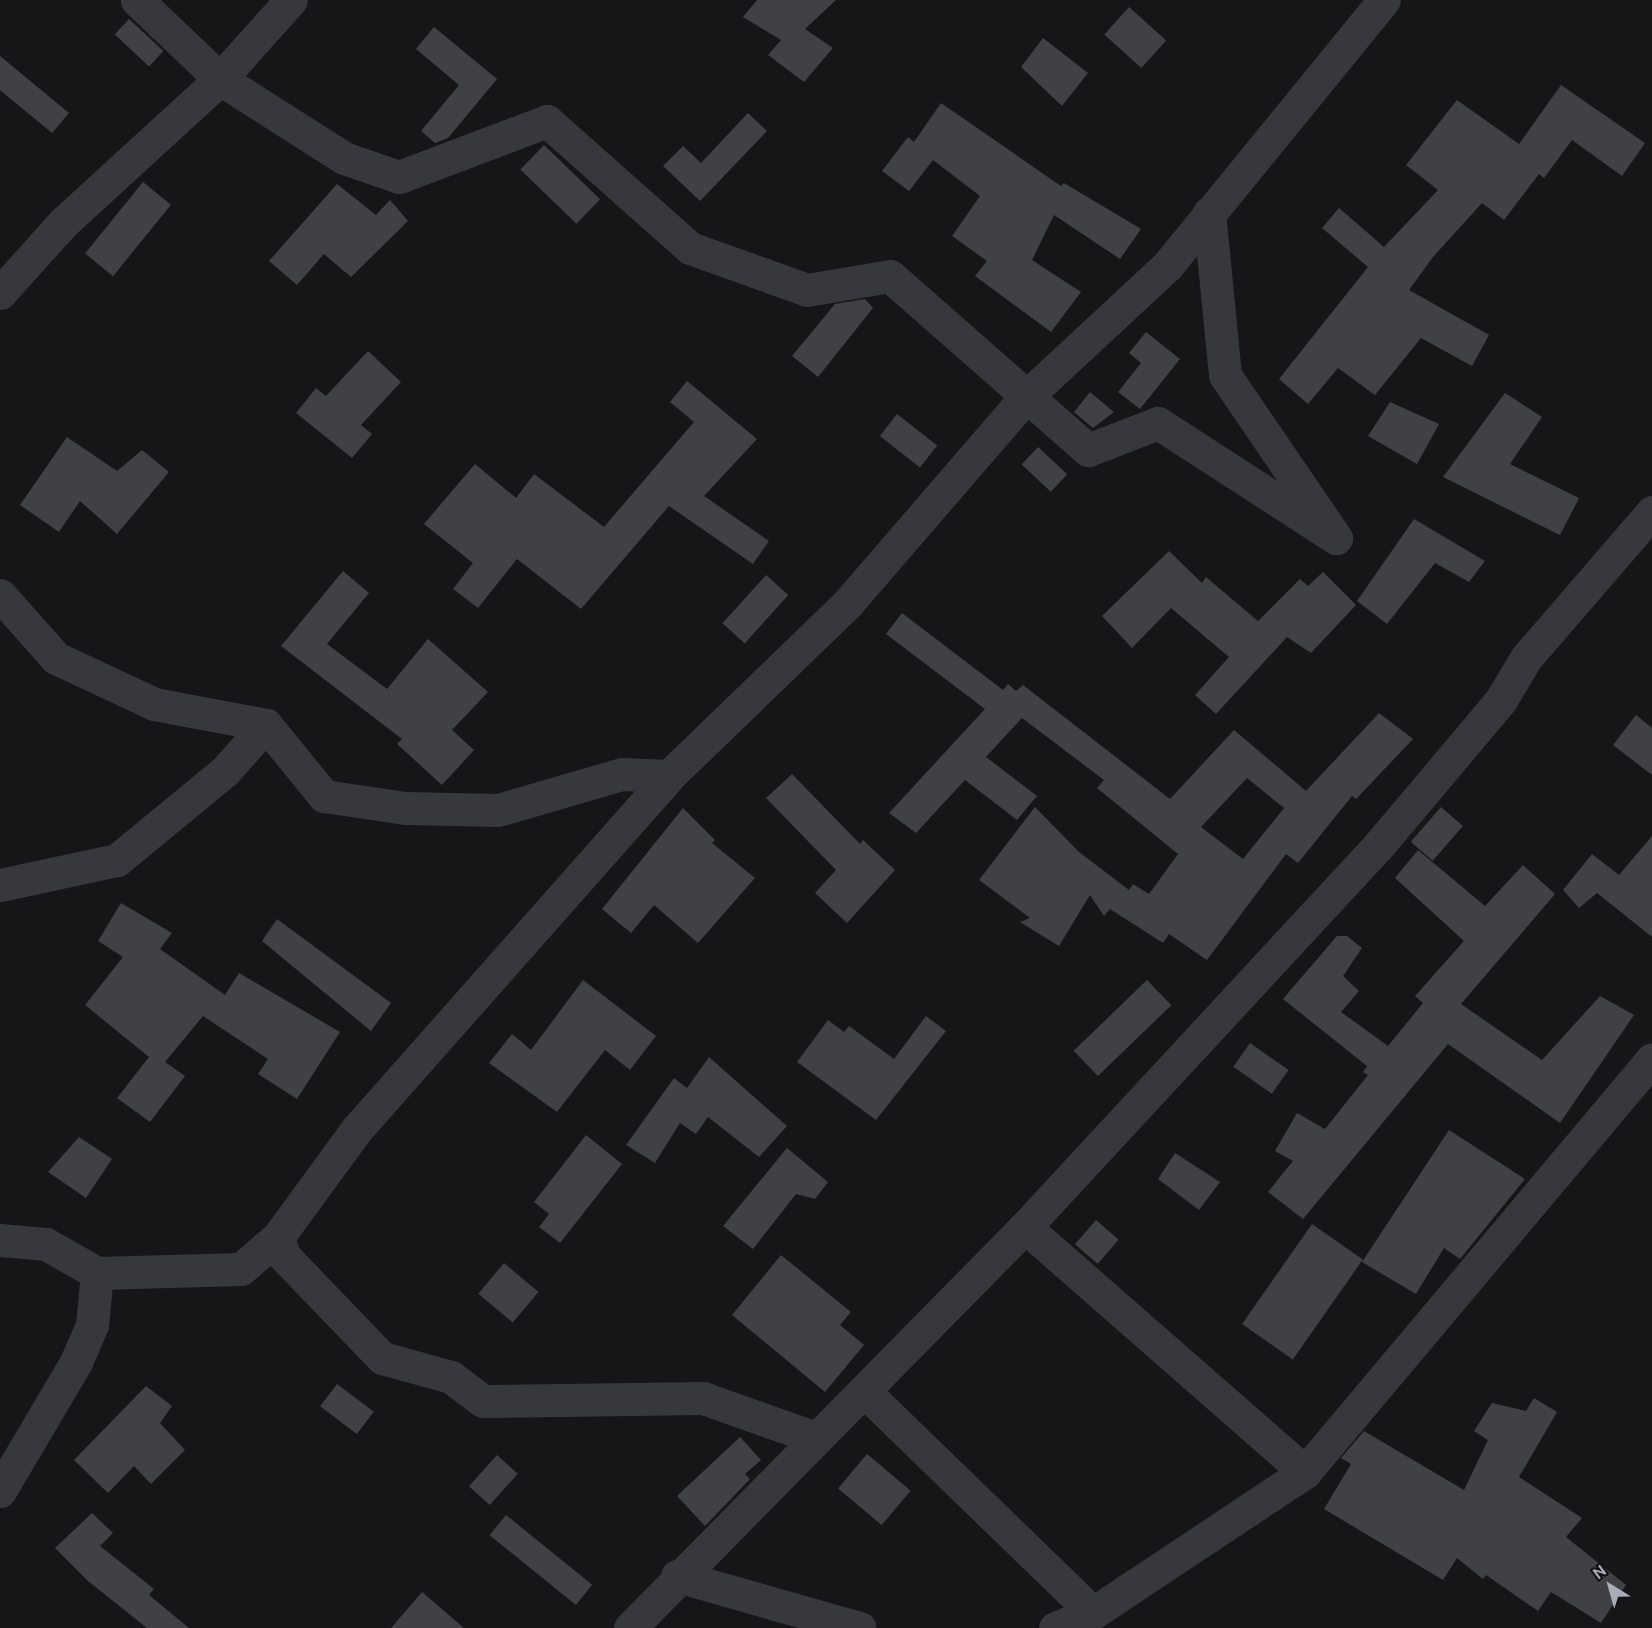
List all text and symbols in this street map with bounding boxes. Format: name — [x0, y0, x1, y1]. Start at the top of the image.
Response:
north arrow — [1580, 1556, 1640, 1616]
text: N — [1589, 1561, 1609, 1582]

